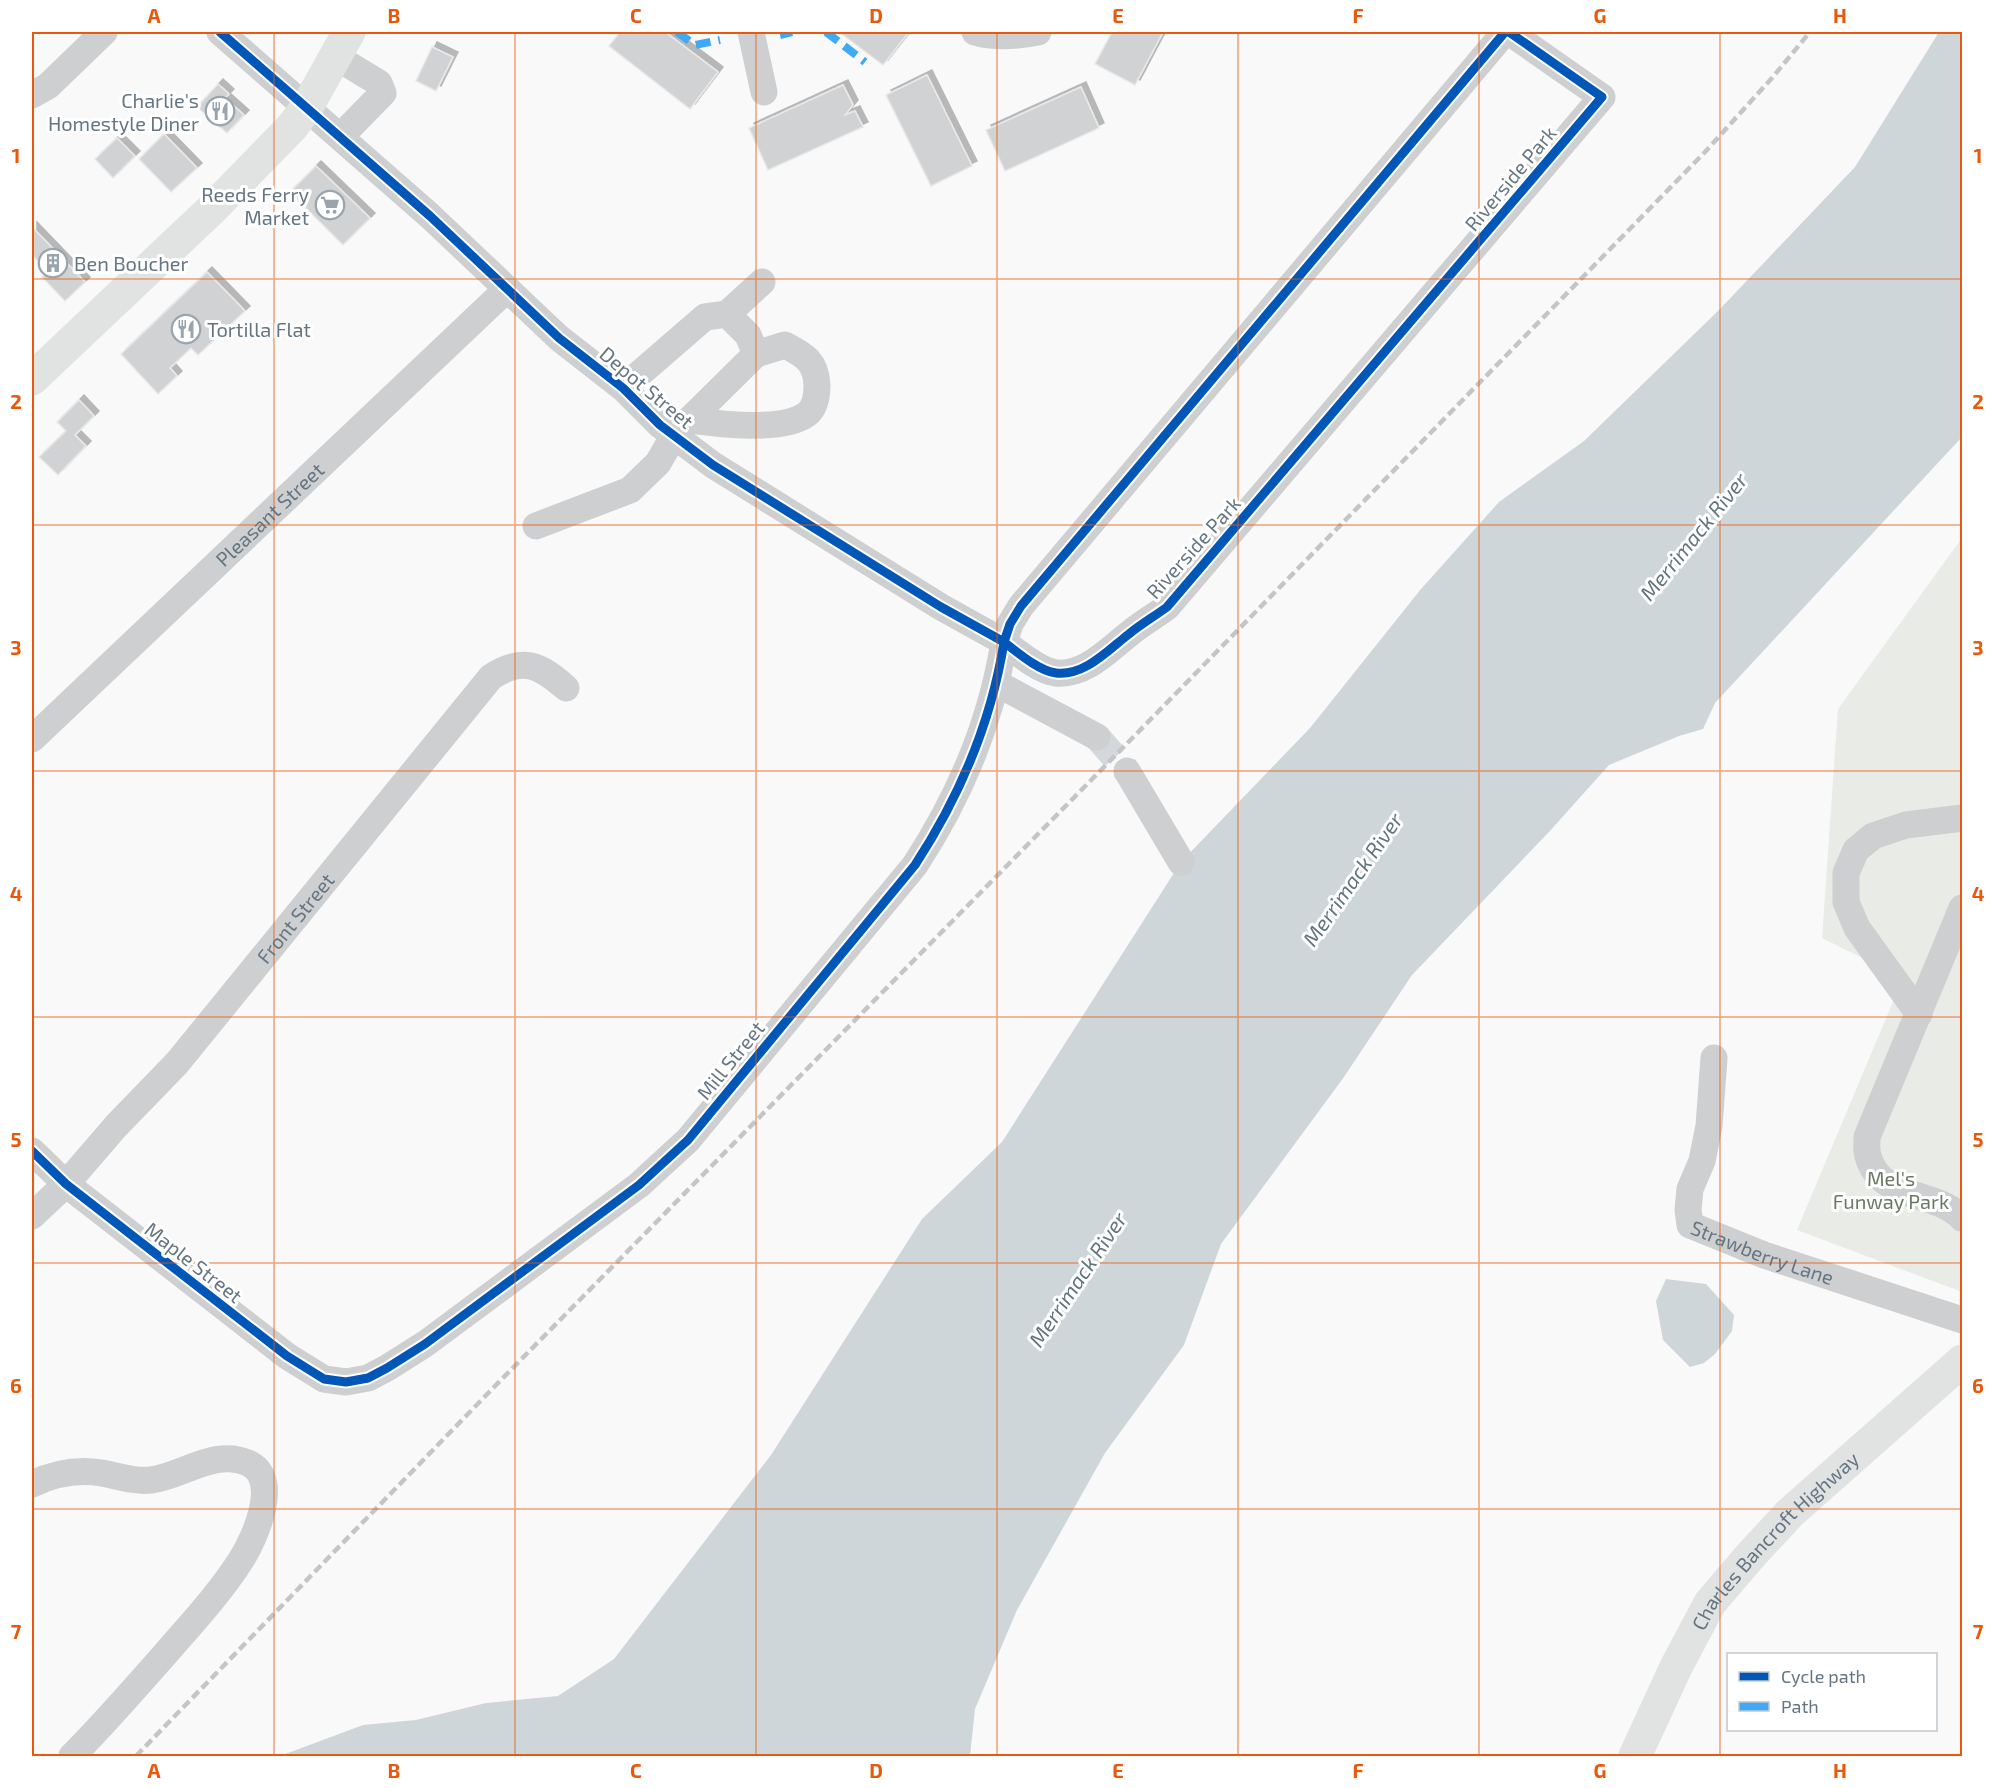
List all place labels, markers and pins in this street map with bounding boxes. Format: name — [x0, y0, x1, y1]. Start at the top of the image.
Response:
place label: Charlie's Homestyle Diner — [48, 88, 199, 135]
restaurant icon: Charlie's Homestyle Diner — [204, 95, 236, 127]
place label: Reeds Ferry Market — [201, 182, 309, 229]
supermarket icon: Reeds Ferry Market — [314, 189, 346, 221]
building icon: Ben Boucher — [37, 247, 69, 279]
place label: Ben Boucher — [74, 251, 189, 275]
restaurant icon: Tortilla Flat — [170, 313, 202, 345]
place label: Tortilla Flat — [207, 317, 311, 341]

